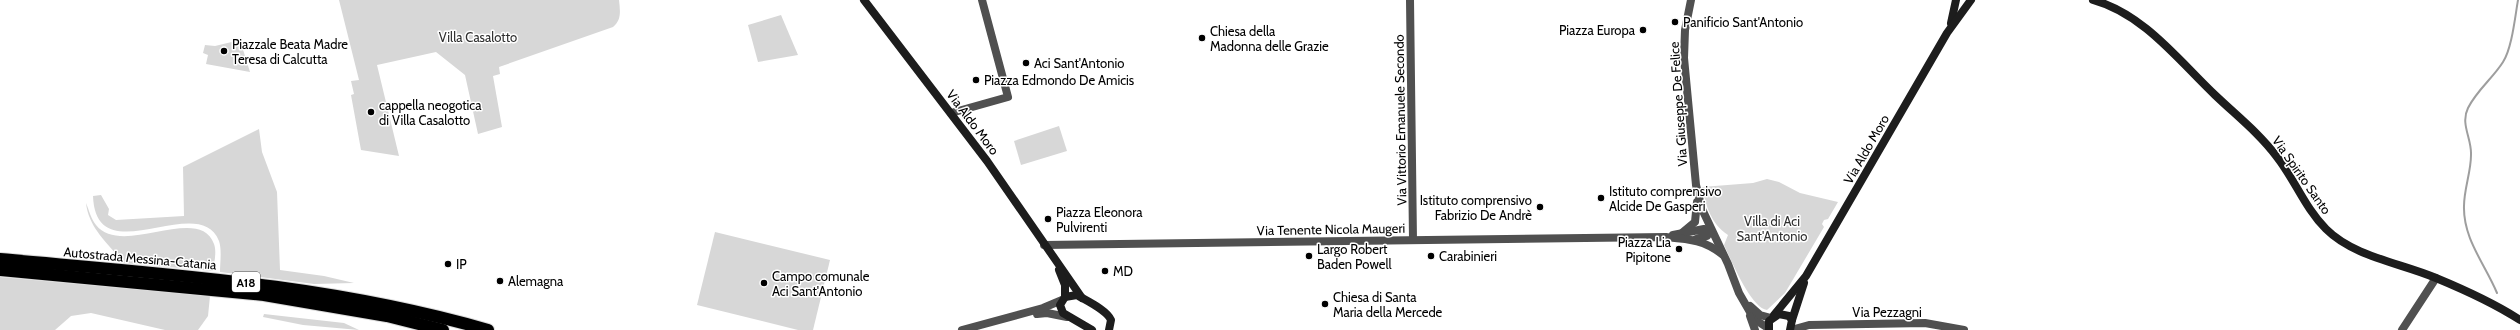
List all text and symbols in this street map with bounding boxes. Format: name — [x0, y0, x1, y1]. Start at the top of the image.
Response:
place label: Panificio Sant'Antonio — [1683, 14, 1803, 30]
marker: Panificio Sant'Antonio — [1670, 17, 1680, 27]
place label: Piazza Europa — [1559, 22, 1636, 38]
place label: Chiesa della Madonna delle Grazie — [1210, 23, 1329, 54]
marker: Piazza Europa — [1638, 25, 1648, 35]
park label: Villa Casalotto — [439, 29, 517, 45]
marker: Chiesa della Madonna delle Grazie — [1197, 33, 1207, 43]
street label: Via Vittorio Emanuele Secondo — [1391, 34, 1409, 206]
place label: Piazzale Beata Madre Teresa di Calcutta — [232, 36, 348, 67]
street label: Via Giuseppe De Felice — [1666, 41, 1690, 167]
marker: Piazzale Beata Madre Teresa di Calcutta — [219, 46, 229, 56]
place label: Aci Sant'Antonio — [1034, 55, 1124, 71]
marker: Aci Sant'Antonio — [1021, 58, 1031, 68]
place label: Piazza Edmondo De Amicis — [984, 72, 1135, 88]
marker: Piazza Edmondo De Amicis — [971, 75, 981, 85]
street label: Via Aldo Moro — [943, 86, 1003, 158]
place label: cappella neogotica di Villa Casalotto — [379, 97, 482, 128]
marker: cappella neogotica di Villa Casalotto — [366, 107, 376, 117]
street label: Via Aldo Moro — [1840, 112, 1892, 186]
street label: Via Spirito Santo — [2269, 133, 2335, 217]
place label: Istituto comprensivo Alcide De Gasperi — [1609, 183, 1721, 214]
place label: Istituto comprensivo Fabrizio De Andrè — [1420, 192, 1532, 223]
marker: Istituto comprensivo Alcide De Gasperi — [1596, 193, 1606, 203]
marker: Istituto comprensivo Fabrizio De Andrè — [1535, 202, 1545, 212]
place label: Piazza Eleonora Pulvirenti — [1056, 204, 1143, 235]
park label: Villa di Aci Sant'Antonio — [1737, 213, 1807, 244]
marker: Piazza Eleonora Pulvirenti — [1043, 214, 1053, 224]
street label: Via Tenente Nicola Maugeri — [1257, 220, 1405, 238]
place label: Piazza Lia Pipitone — [1618, 234, 1672, 265]
place label: Largo Robert Baden Powell — [1317, 241, 1392, 272]
street label: Autostrada Messina-Catania — [63, 243, 218, 273]
marker: Piazza Lia Pipitone — [1674, 244, 1684, 254]
place label: Carabinieri — [1439, 248, 1497, 264]
marker: Largo Robert Baden Powell — [1304, 251, 1314, 261]
marker: Carabinieri — [1426, 251, 1436, 261]
place label: IP — [456, 256, 467, 272]
marker: IP — [443, 259, 453, 269]
place label: MD — [1113, 263, 1133, 279]
marker: MD — [1100, 266, 1110, 276]
place label: Campo comunale Aci Sant'Antonio — [772, 268, 870, 299]
road number: A18 — [232, 272, 260, 292]
place label: Alemagna — [508, 273, 564, 289]
marker: Alemagna — [495, 276, 505, 286]
marker: Campo comunale Aci Sant'Antonio — [759, 278, 769, 288]
place label: Chiesa di Santa Maria della Mercede — [1333, 289, 1443, 320]
marker: Chiesa di Santa Maria della Mercede — [1320, 299, 1330, 309]
street label: Via Pezzagni — [1852, 304, 1922, 320]

